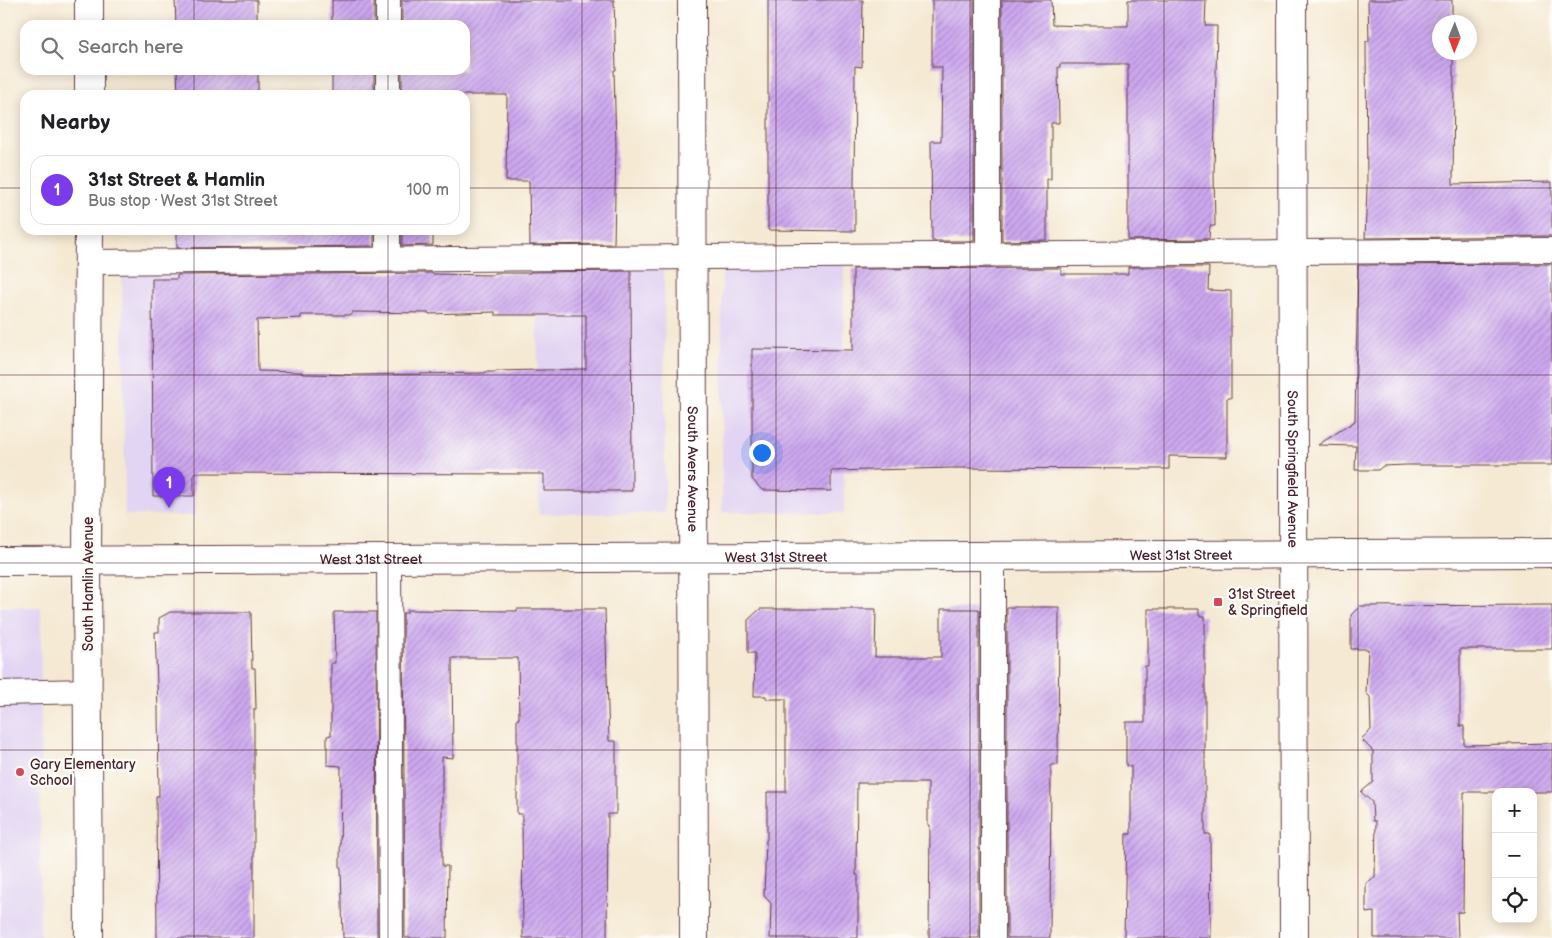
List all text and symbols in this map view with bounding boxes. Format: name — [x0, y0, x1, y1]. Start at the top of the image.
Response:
north arrow — [1432, 15, 1477, 60]
search box — [20, 20, 470, 75]
icon: search — [38, 34, 66, 62]
text: Search here — [78, 36, 183, 59]
text: Nearby — [40, 110, 110, 135]
text: 31st Street & Hamlin — [88, 169, 265, 192]
text: 1 — [54, 181, 60, 200]
text: 100 m — [406, 181, 449, 200]
text: Bus stop · West 31st Street — [88, 192, 278, 211]
street label: South Springfield Avenue — [1284, 390, 1302, 548]
street label: South Avers Avenue — [684, 406, 702, 532]
your location — [749, 440, 775, 466]
pin: 1 — [153, 467, 185, 508]
street label: South Hamlin Avenue — [80, 517, 97, 651]
street label: West 31st Street — [1130, 546, 1233, 564]
street label: West 31st Street — [725, 548, 828, 566]
street label: West 31st Street — [320, 550, 423, 568]
place label: 31st Street & Springfield — [1228, 586, 1308, 619]
marker: 31st Street & Springfield — [1212, 596, 1224, 608]
place label: Gary Elementary School — [30, 756, 136, 789]
marker: Gary Elementary School — [14, 766, 26, 778]
map controls — [1492, 788, 1537, 923]
button: + — [1492, 788, 1537, 833]
button: − — [1492, 833, 1537, 878]
button: locate — [1492, 878, 1537, 923]

